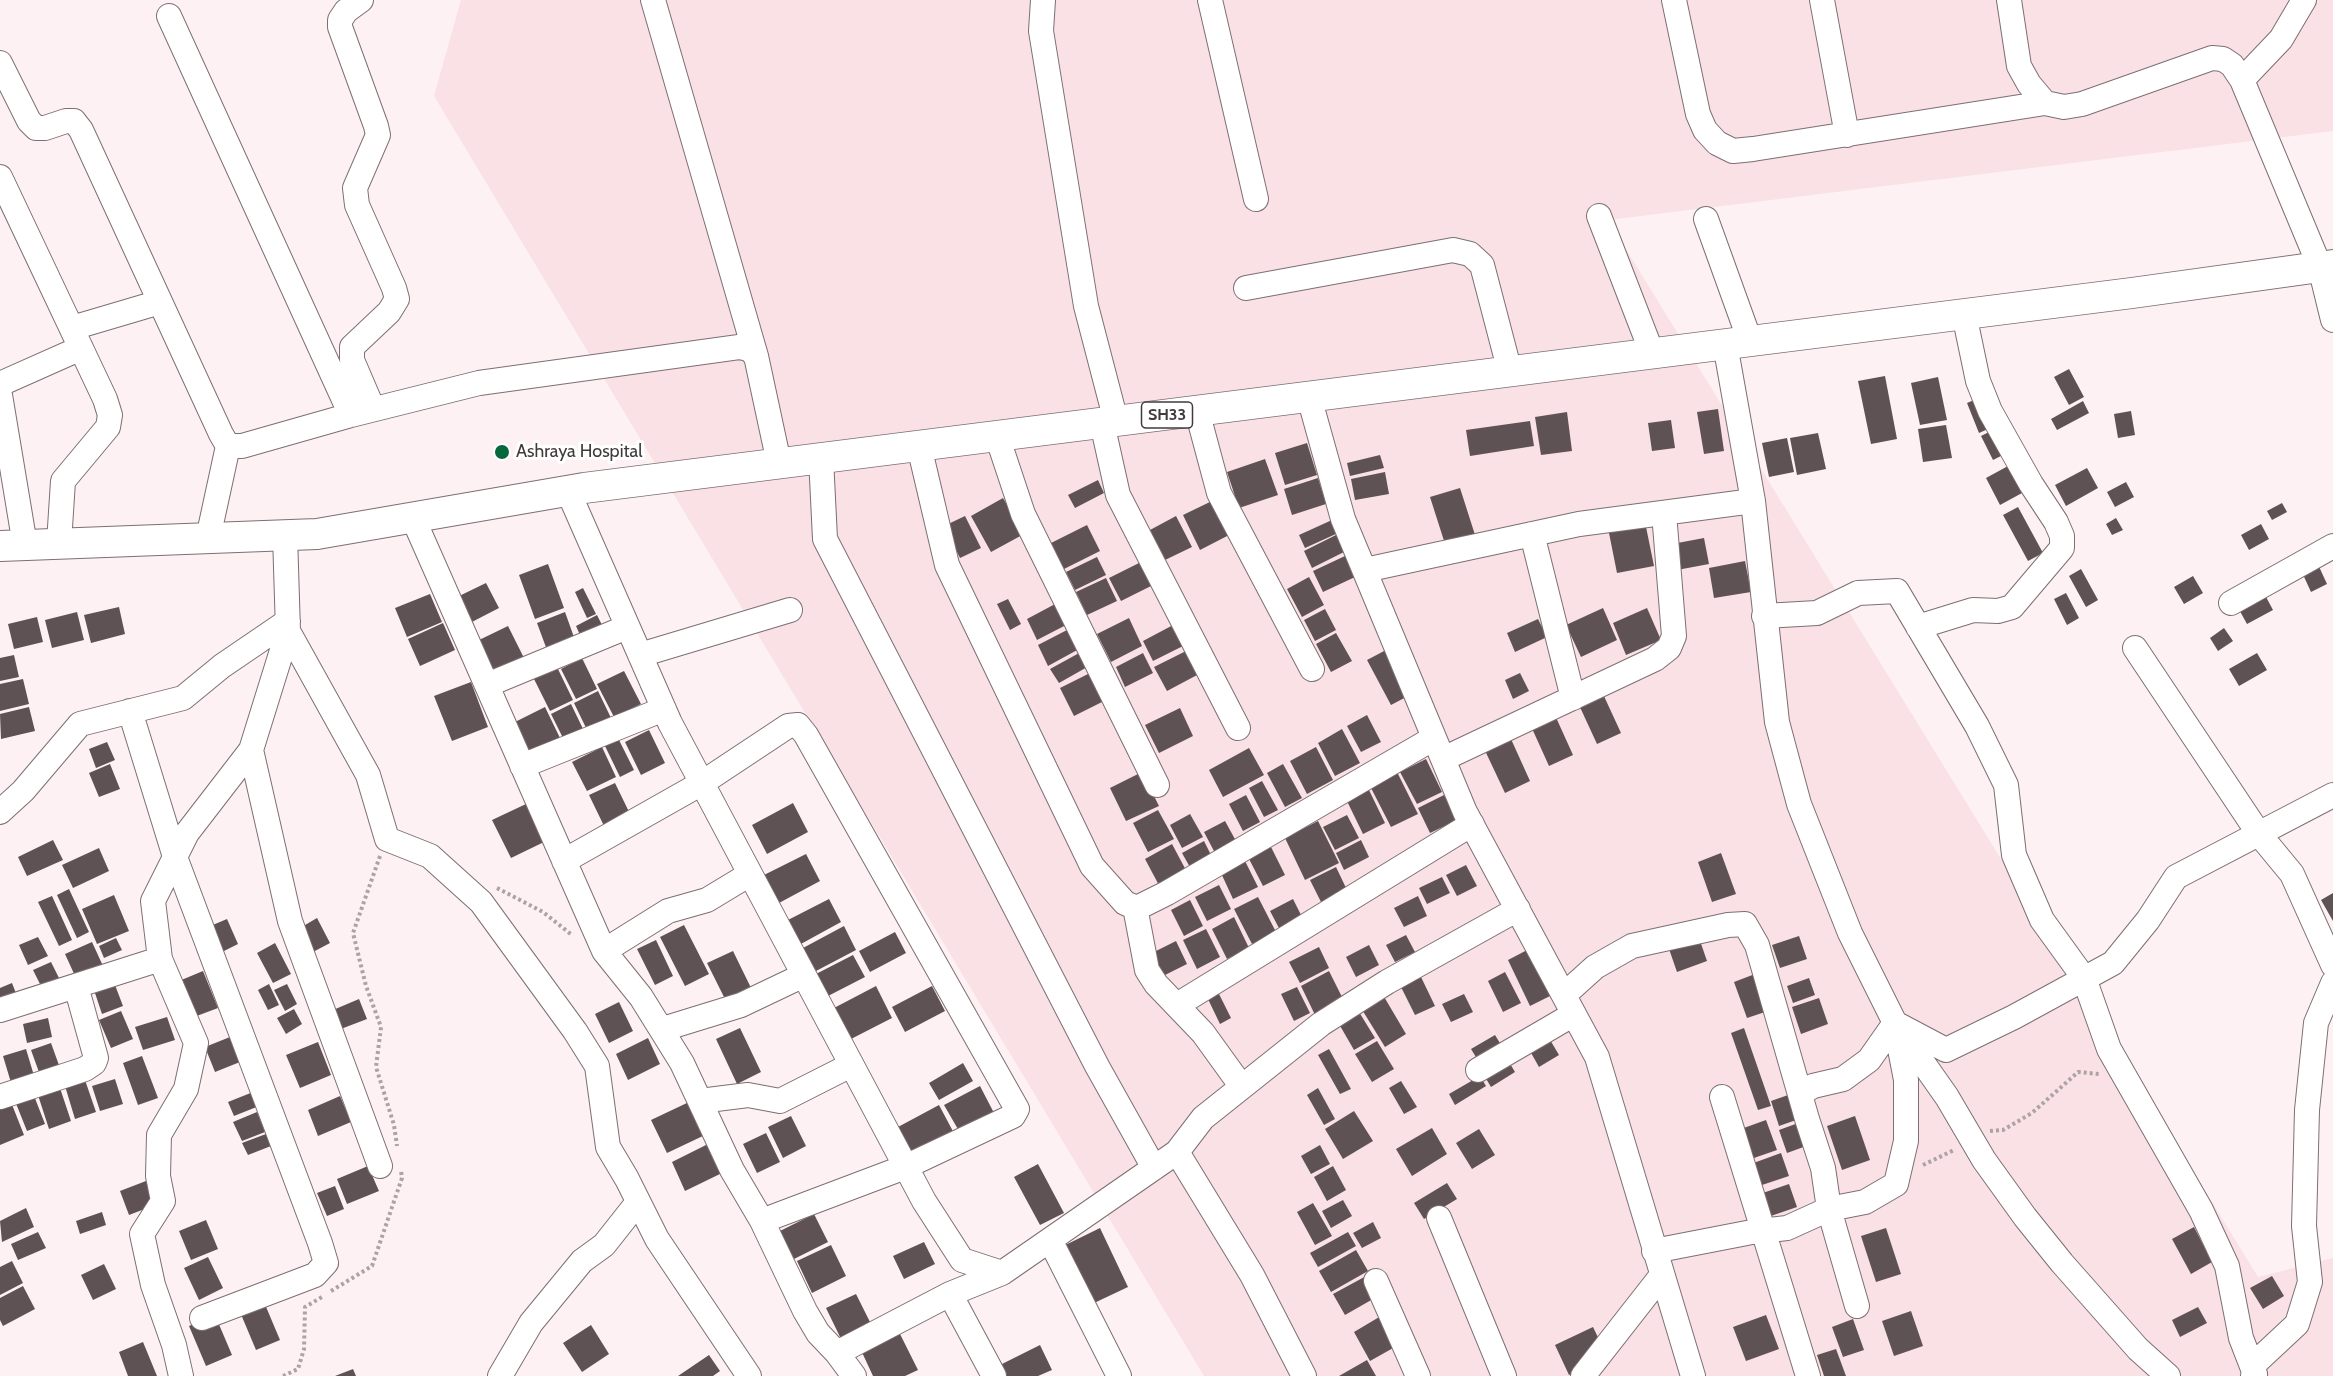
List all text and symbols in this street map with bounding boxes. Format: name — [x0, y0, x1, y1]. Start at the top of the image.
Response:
road number: SH33 — [1142, 402, 1192, 428]
place label: Ashraya Hospital — [516, 441, 642, 463]
marker: Ashraya Hospital — [493, 443, 511, 461]

